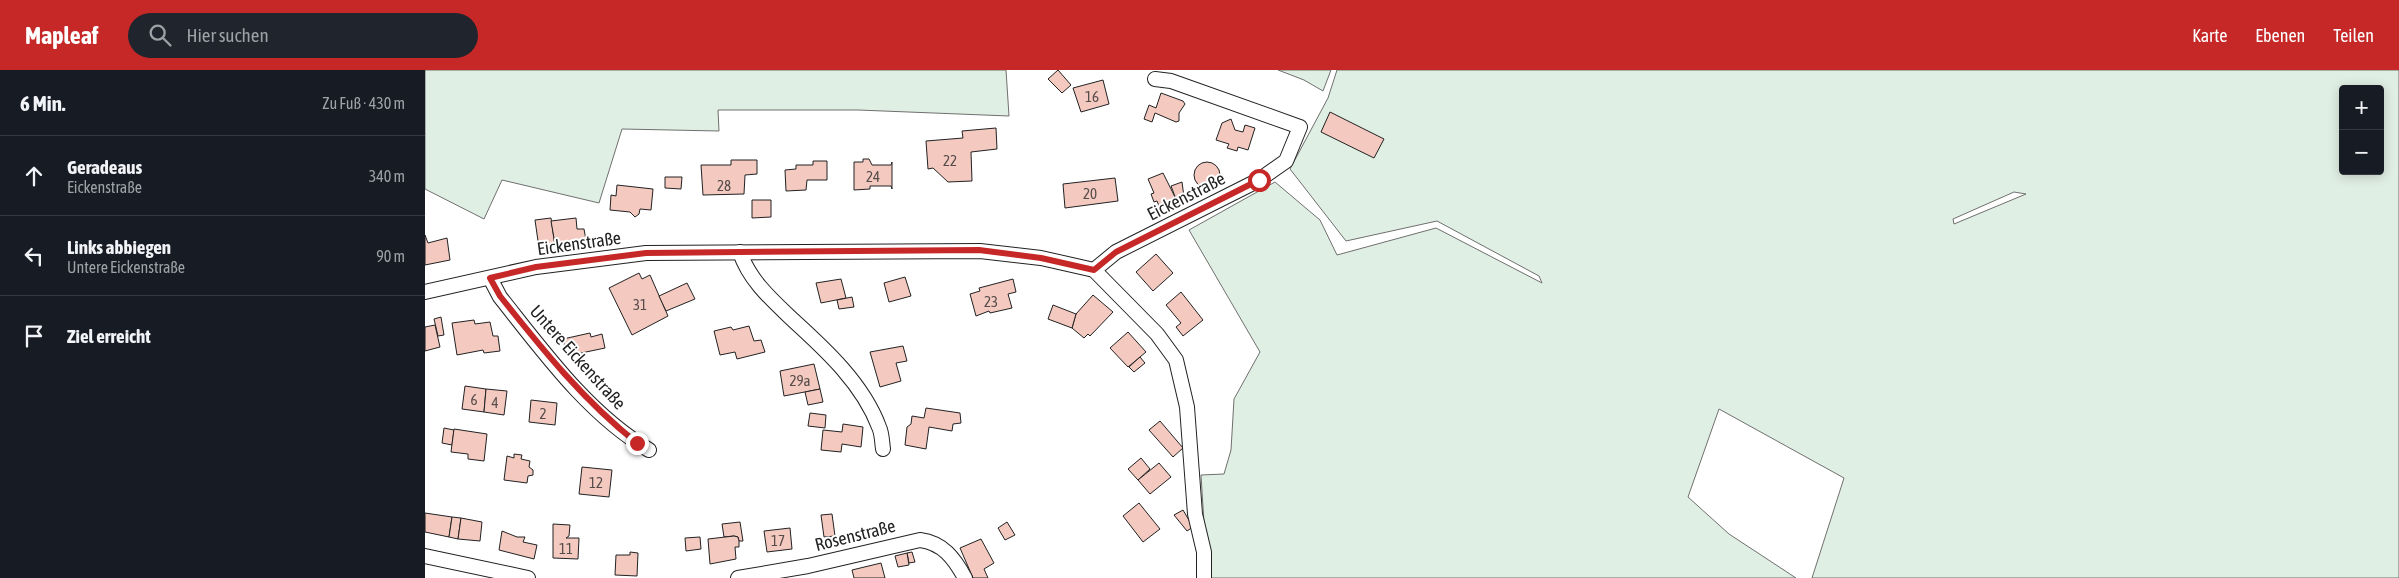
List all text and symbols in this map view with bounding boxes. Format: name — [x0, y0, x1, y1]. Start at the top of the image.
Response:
search box — [128, 13, 478, 58]
icon: search — [146, 21, 174, 49]
text: Mapleaf — [25, 22, 98, 49]
text: Hier suchen — [186, 24, 269, 46]
text: Karte — [2192, 25, 2227, 46]
text: Ebenen — [2255, 25, 2305, 46]
text: Teilen — [2333, 25, 2374, 46]
map controls — [2339, 85, 2384, 175]
button: + — [2339, 85, 2384, 130]
house number: 16 — [1085, 88, 1099, 105]
text: 6 Min. — [20, 91, 66, 115]
text: Zu Fuß · 430 m — [322, 94, 405, 112]
button: − — [2339, 130, 2384, 175]
house number: 22 — [943, 152, 957, 169]
text: Geradeaus — [67, 156, 142, 178]
icon: ahead — [20, 162, 48, 190]
text: 340 m — [369, 167, 405, 185]
street label: Eickenstraße — [1144, 167, 1228, 225]
house number: 24 — [866, 168, 880, 185]
route start — [1248, 169, 1271, 192]
house number: 28 — [717, 177, 731, 194]
text: Eickenstraße — [67, 178, 142, 196]
house number: 20 — [1083, 185, 1097, 202]
street label: Eickenstraße — [536, 227, 622, 259]
text: Links abbiegen — [67, 236, 171, 258]
icon: left — [20, 242, 48, 270]
text: 90 m — [376, 247, 405, 265]
text: Untere Eickenstraße — [67, 258, 185, 276]
house number: 23 — [984, 293, 998, 310]
house number: 31 — [633, 296, 647, 313]
street label: Untere Eickenstraße — [526, 301, 630, 413]
icon: arrive — [20, 322, 48, 350]
text: Ziel erreicht — [67, 325, 151, 347]
house number: 29a — [789, 372, 811, 389]
house number: 6 — [470, 391, 478, 408]
house number: 4 — [491, 394, 499, 411]
house number: 2 — [539, 405, 547, 422]
route end — [626, 432, 649, 455]
house number: 12 — [589, 474, 603, 491]
street label: Rosenstraße — [813, 515, 897, 555]
house number: 17 — [771, 532, 785, 549]
house number: 11 — [559, 540, 573, 557]

